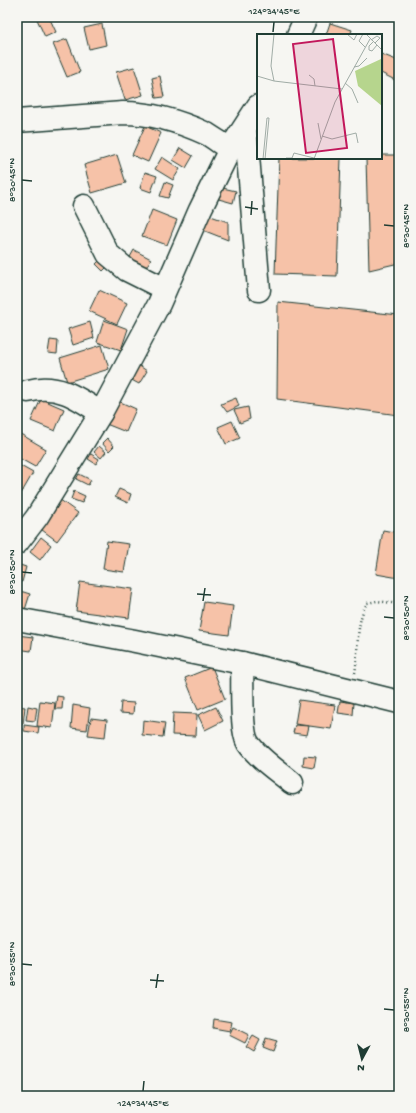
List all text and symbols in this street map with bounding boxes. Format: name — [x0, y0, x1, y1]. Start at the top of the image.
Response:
text: 124°34'45"E — [247, 6, 300, 18]
inset map — [257, 34, 382, 159]
text: 8°30'45"N — [7, 158, 19, 202]
text: 8°30'45"N — [401, 204, 413, 248]
text: 8°30'50"N — [7, 549, 19, 595]
text: 8°30'50"N — [401, 595, 413, 641]
text: 8°30'55"N — [7, 941, 19, 986]
text: 8°30'55"N — [401, 987, 413, 1032]
north arrow — [342, 1039, 382, 1079]
text: N — [357, 1061, 365, 1073]
text: 124°34'45"E — [116, 1098, 169, 1110]

